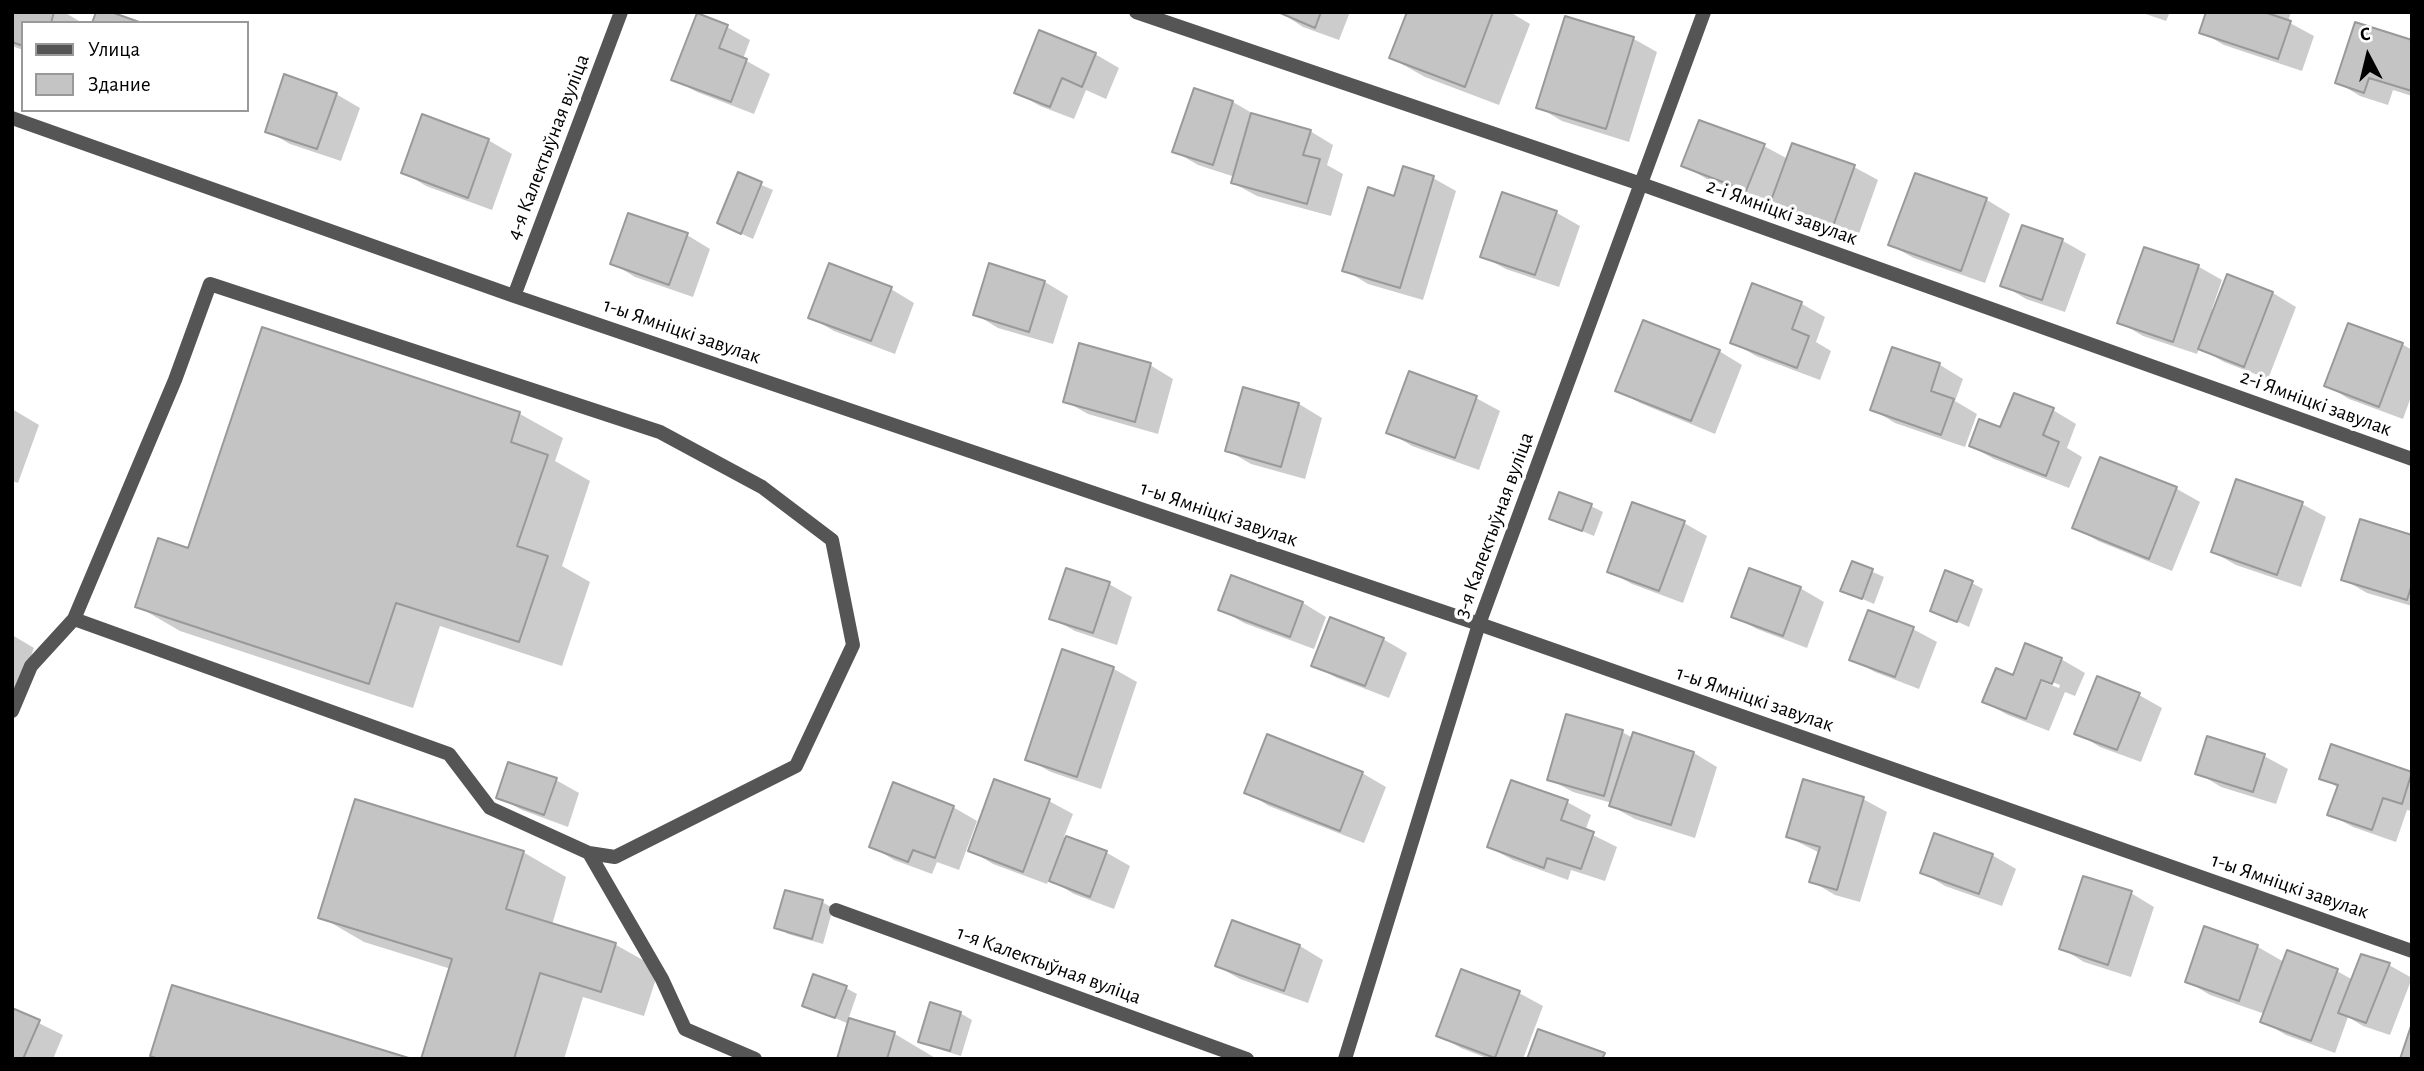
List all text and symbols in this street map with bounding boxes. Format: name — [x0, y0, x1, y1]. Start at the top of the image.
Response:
legend — [21, 21, 248, 112]
north arrow — [2333, 21, 2403, 91]
text: С — [2359, 25, 2372, 45]
text: Улица — [88, 39, 140, 60]
street label: 4-я Калектыўная вуліца — [501, 51, 595, 243]
text: Здание — [88, 74, 151, 95]
street label: 2-і Ямніцкі завулак — [1703, 173, 1861, 251]
street label: 1-ы Ямніцкі завулак — [600, 292, 764, 370]
street label: 2-і Ямніцкі завулак — [2237, 364, 2395, 442]
street label: 3-я Калектыўная вуліца — [1449, 429, 1539, 621]
street label: 1-ы Ямніцкі завулак — [1137, 475, 1301, 553]
street label: 1-ы Ямніцкі завулак — [1673, 660, 1837, 738]
street label: 1-ы Ямніцкі завулак — [2208, 847, 2372, 925]
street label: 1-я Калектыўная вуліца — [953, 920, 1145, 1010]

